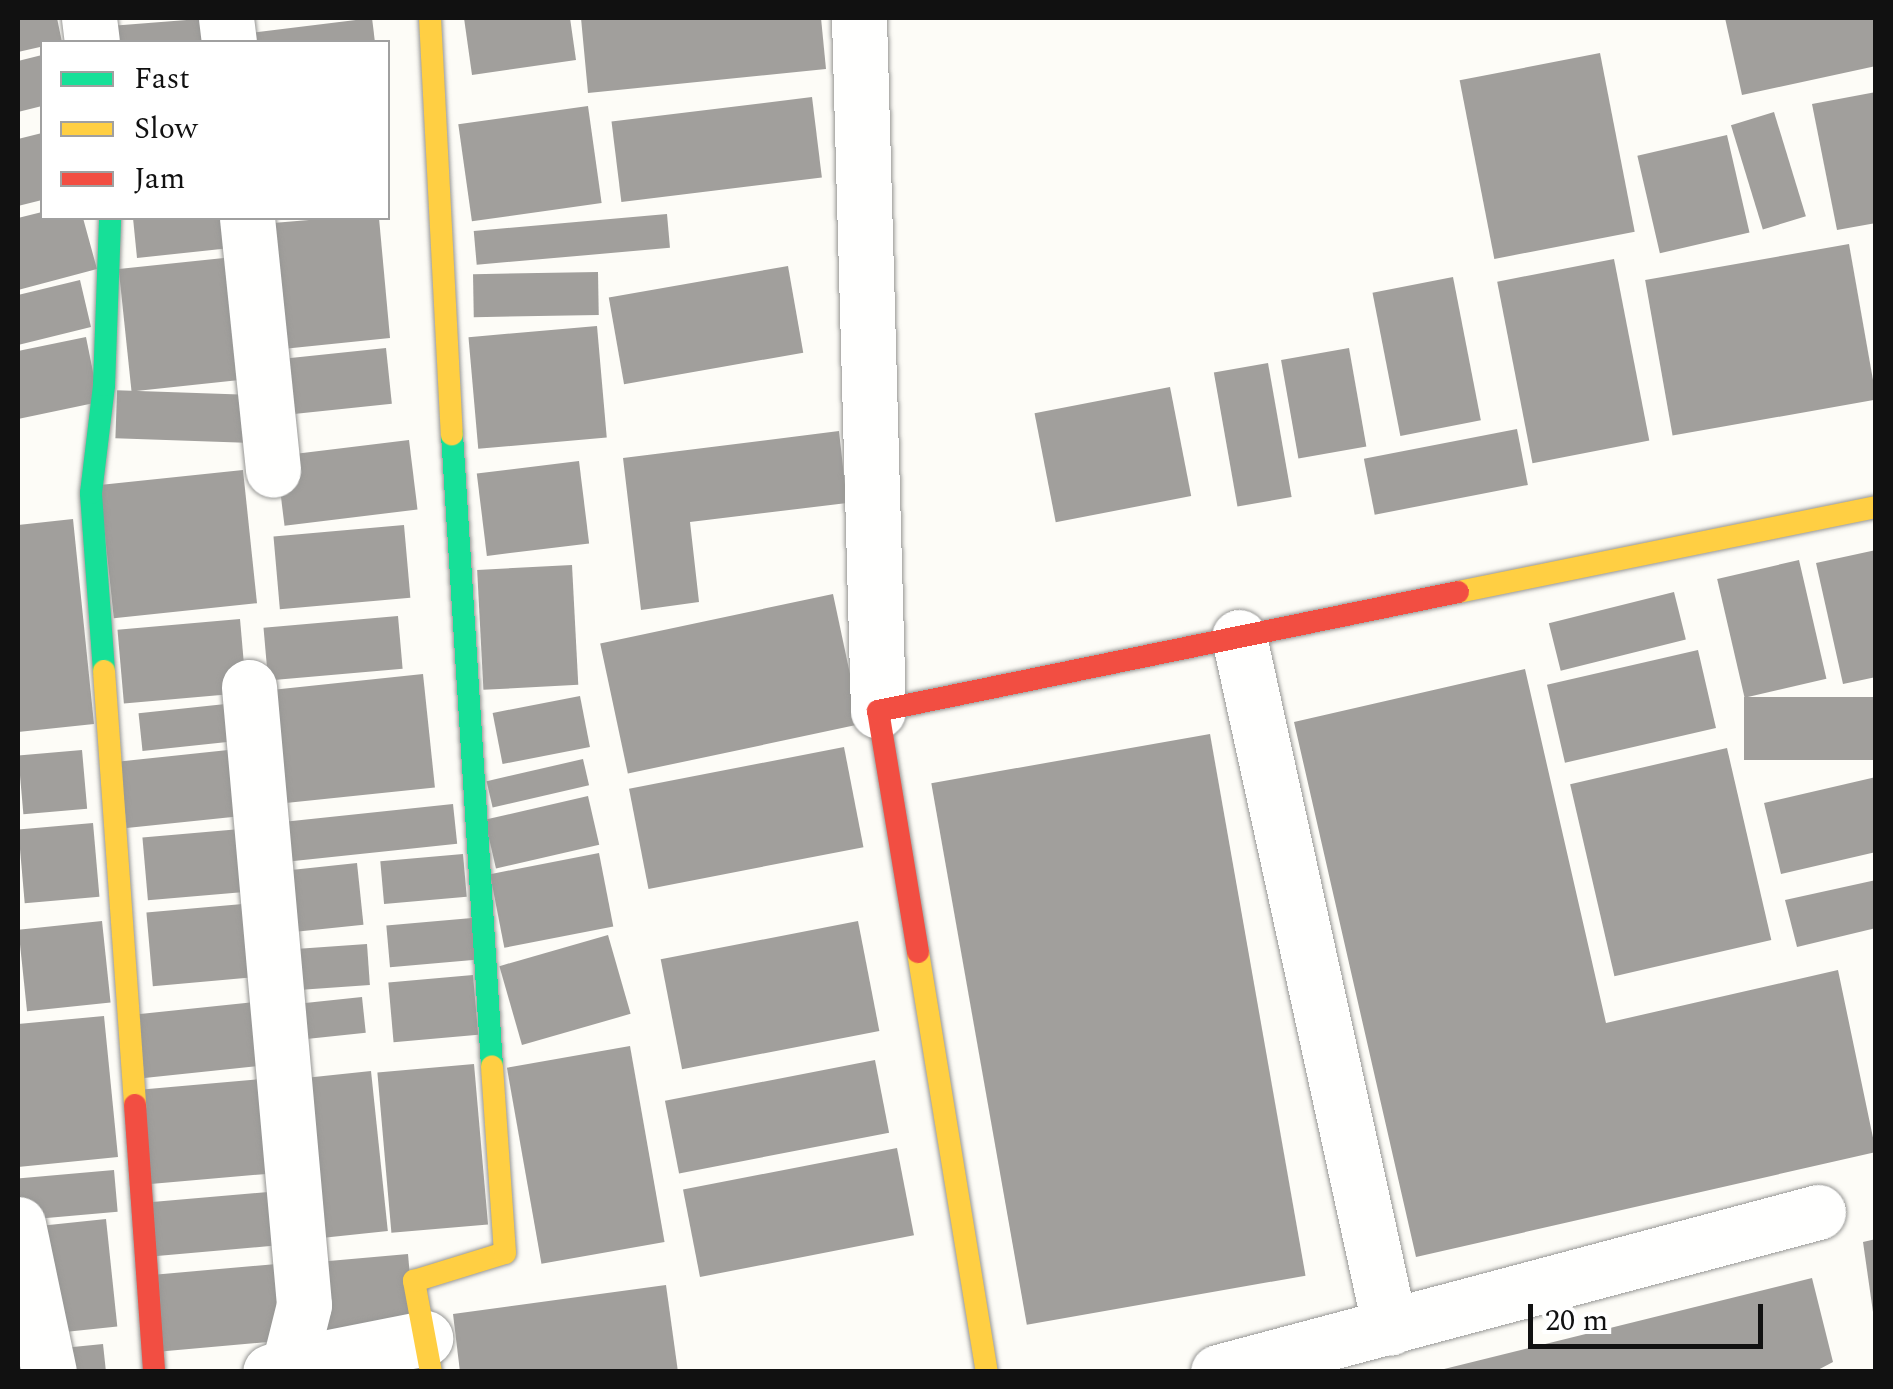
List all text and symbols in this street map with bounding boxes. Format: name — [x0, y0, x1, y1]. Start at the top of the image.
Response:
legend — [40, 40, 390, 220]
text: Fast — [134, 56, 190, 102]
text: Slow — [134, 106, 198, 152]
text: Jam — [134, 156, 185, 202]
scale bar — [1533, 1284, 1768, 1346]
text: 20 m — [1545, 1298, 1608, 1344]

